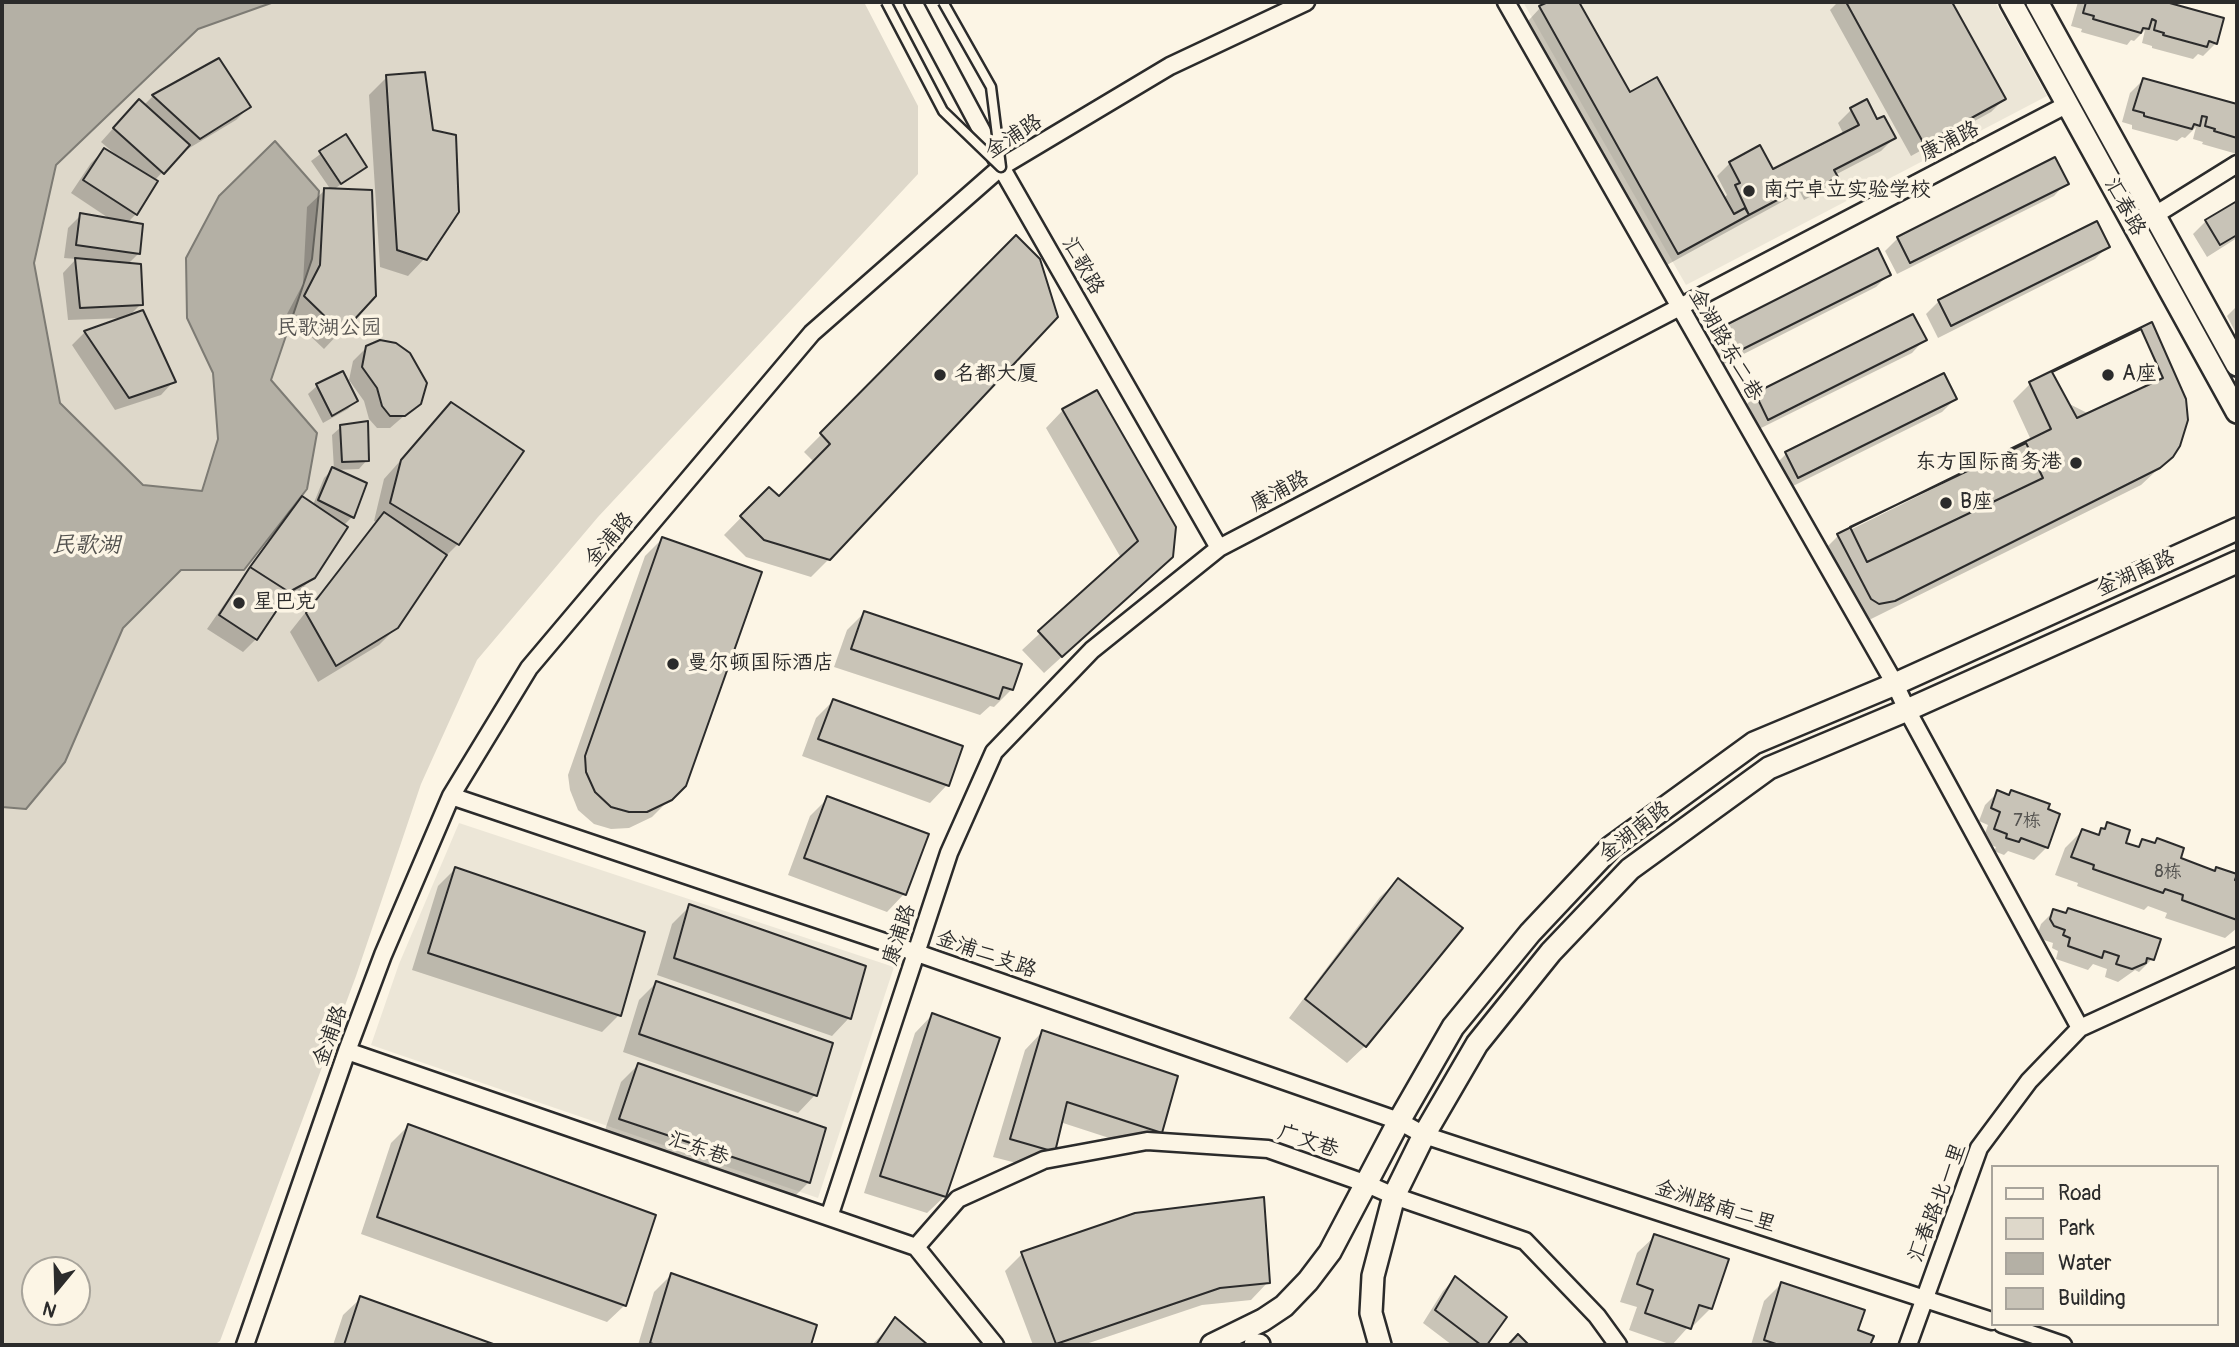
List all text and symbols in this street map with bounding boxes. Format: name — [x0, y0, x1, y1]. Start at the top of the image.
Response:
street label: 金浦路 — [981, 109, 1047, 165]
street label: 康浦路 — [1916, 116, 1984, 168]
street label: 汇春路 — [2098, 173, 2150, 241]
place label: 南宁卓立实验学校 — [1763, 178, 1931, 204]
marker: 南宁卓立实验学校 — [1741, 183, 1757, 199]
street label: 汇歌路 — [1055, 232, 1109, 300]
street label: 金湖路东二巷 — [1683, 284, 1767, 406]
park label: 民歌湖公园 — [277, 316, 381, 342]
place label: 名都大厦 — [954, 362, 1038, 388]
place label: A座 — [2122, 362, 2157, 388]
marker: 名都大厦 — [932, 367, 948, 383]
marker: A座 — [2100, 367, 2116, 383]
place label: 东方国际商务港 — [1915, 450, 2062, 476]
marker: 东方国际商务港 — [2068, 455, 2084, 471]
street label: 康浦路 — [1246, 466, 1314, 518]
place label: B座 — [1960, 490, 1993, 516]
marker: B座 — [1938, 495, 1954, 511]
street label: 金浦路 — [580, 508, 640, 572]
water label: 民歌湖 — [52, 532, 120, 560]
street label: 金湖南路 — [2093, 545, 2179, 603]
place label: 星巴克 — [253, 590, 316, 616]
marker: 星巴克 — [231, 595, 247, 611]
place label: 曼尔顿国际酒店 — [687, 651, 834, 677]
marker: 曼尔顿国际酒店 — [665, 656, 681, 672]
street label: 金湖南路 — [1594, 796, 1676, 868]
house number: 7栋 — [2013, 810, 2041, 832]
house number: 8栋 — [2154, 861, 2182, 883]
street label: 康浦路 — [878, 901, 922, 969]
street label: 金浦二支路 — [932, 926, 1040, 984]
street label: 金浦路 — [308, 1002, 354, 1070]
street label: 广文巷 — [1274, 1120, 1342, 1164]
street label: 汇东巷 — [664, 1127, 732, 1171]
street label: 汇春路北一里 — [1904, 1140, 1972, 1266]
legend — [1990, 1165, 2218, 1326]
street label: 金洲路南二里 — [1651, 1176, 1779, 1238]
text: Road — [2058, 1180, 2102, 1207]
text: Park — [2058, 1215, 2095, 1242]
text: Water — [2058, 1250, 2111, 1277]
north arrow — [21, 1256, 91, 1326]
text: Building — [2058, 1285, 2125, 1312]
text: N — [40, 1296, 60, 1322]

